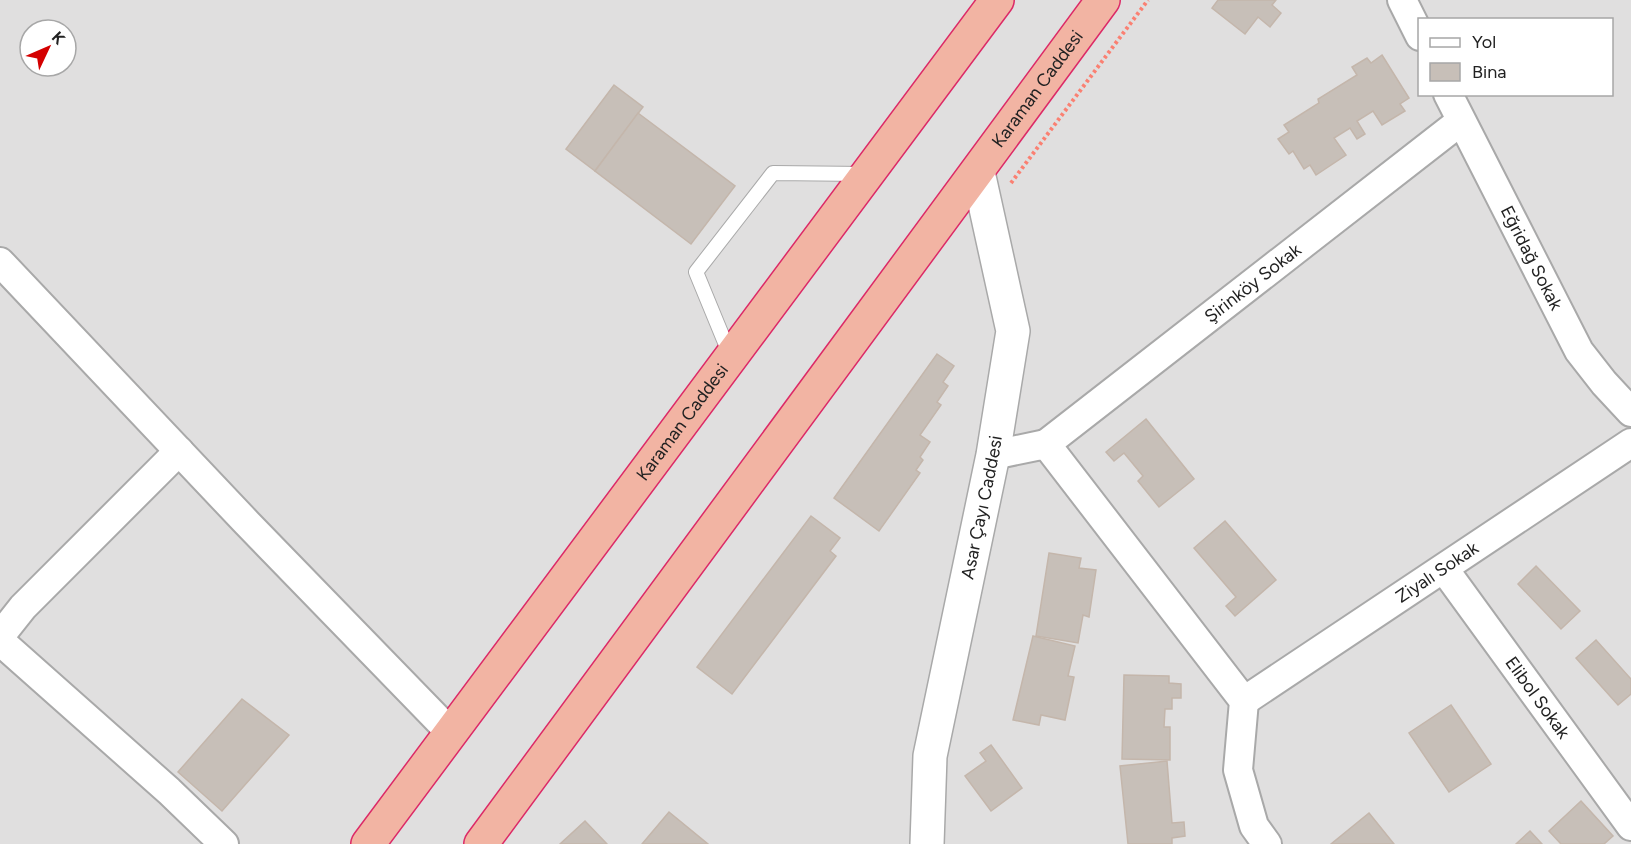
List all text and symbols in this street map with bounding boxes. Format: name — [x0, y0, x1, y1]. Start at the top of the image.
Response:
north arrow — [18, 18, 78, 78]
legend — [1418, 18, 1613, 96]
street label: Karaman Caddesi — [987, 26, 1088, 152]
text: K — [48, 27, 69, 49]
text: Yol — [1472, 31, 1496, 53]
text: Bina — [1472, 61, 1506, 83]
street label: Eğridağ Sokak — [1496, 202, 1567, 314]
street label: Şirinköy Sokak — [1200, 239, 1306, 327]
street label: Karaman Caddesi — [632, 360, 733, 485]
street label: Asar Çayı Caddesi — [956, 434, 1007, 581]
street label: Ziyalı Sokak — [1392, 537, 1483, 608]
street label: Elibol Sokak — [1500, 652, 1575, 743]

